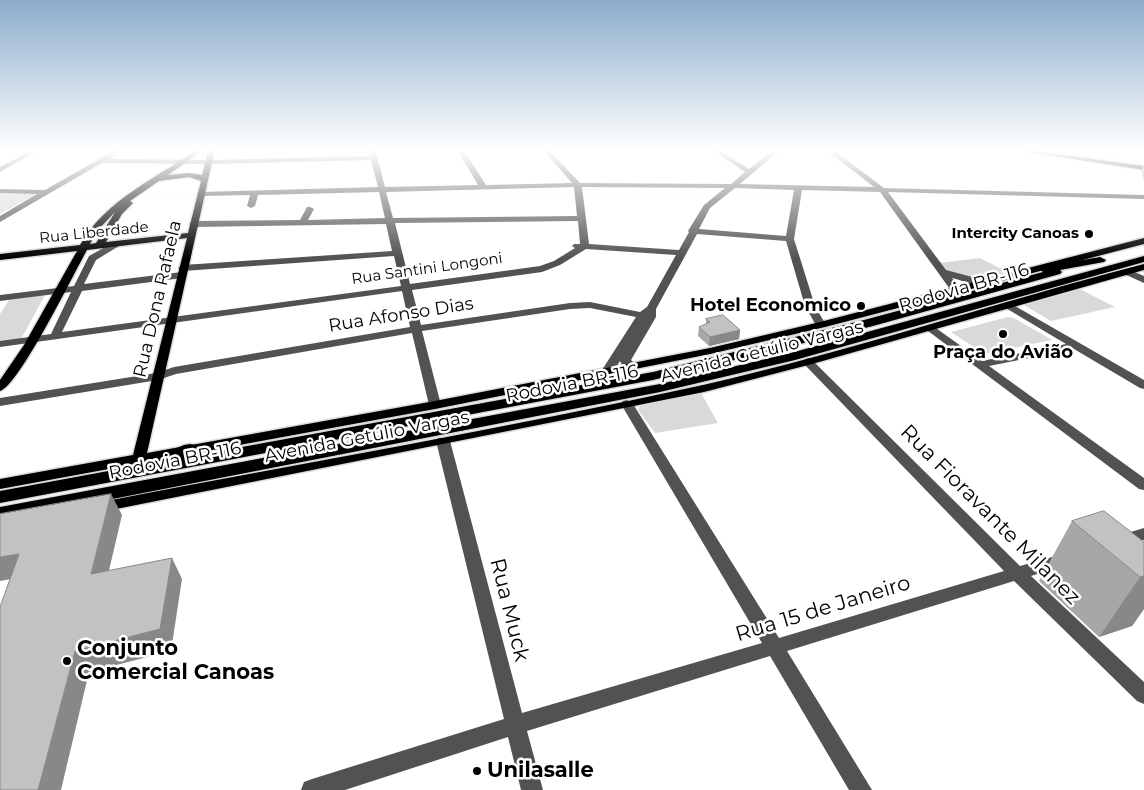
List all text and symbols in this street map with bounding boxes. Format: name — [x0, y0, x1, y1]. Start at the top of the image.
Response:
street label: Rua Liberdade — [38, 218, 150, 248]
street label: Rua Dona Rafaela — [129, 218, 187, 380]
place label: Intercity Canoas — [952, 225, 1079, 243]
marker: Intercity Canoas — [1083, 228, 1095, 240]
street label: Rua Santini Longoni — [350, 249, 504, 289]
street label: Rodovia BR-116 — [896, 259, 1032, 317]
street label: Rua Afonso Dias — [327, 293, 475, 337]
place label: Hotel Economico — [690, 295, 851, 317]
marker: Hotel Economico — [855, 300, 867, 312]
street label: Avenida Getúlio Vargas — [658, 316, 866, 388]
marker: Praça do Avião — [997, 328, 1009, 340]
place label: Praça do Avião — [933, 342, 1073, 364]
street label: Rodovia BR-116 — [504, 361, 640, 407]
street label: Avenida Getúlio Vargas — [263, 407, 471, 467]
street label: Rua Fioravante Milanez — [895, 420, 1085, 610]
street label: Rodovia BR-116 — [107, 438, 243, 484]
street label: Rua Muck — [484, 556, 534, 664]
street label: Rua 15 de Janeiro — [733, 570, 913, 648]
place label: Conjunto Comercial Canoas — [77, 636, 274, 686]
marker: Conjunto Comercial Canoas — [61, 655, 73, 667]
place label: Unilasalle — [487, 758, 594, 784]
marker: Unilasalle — [471, 765, 483, 777]

